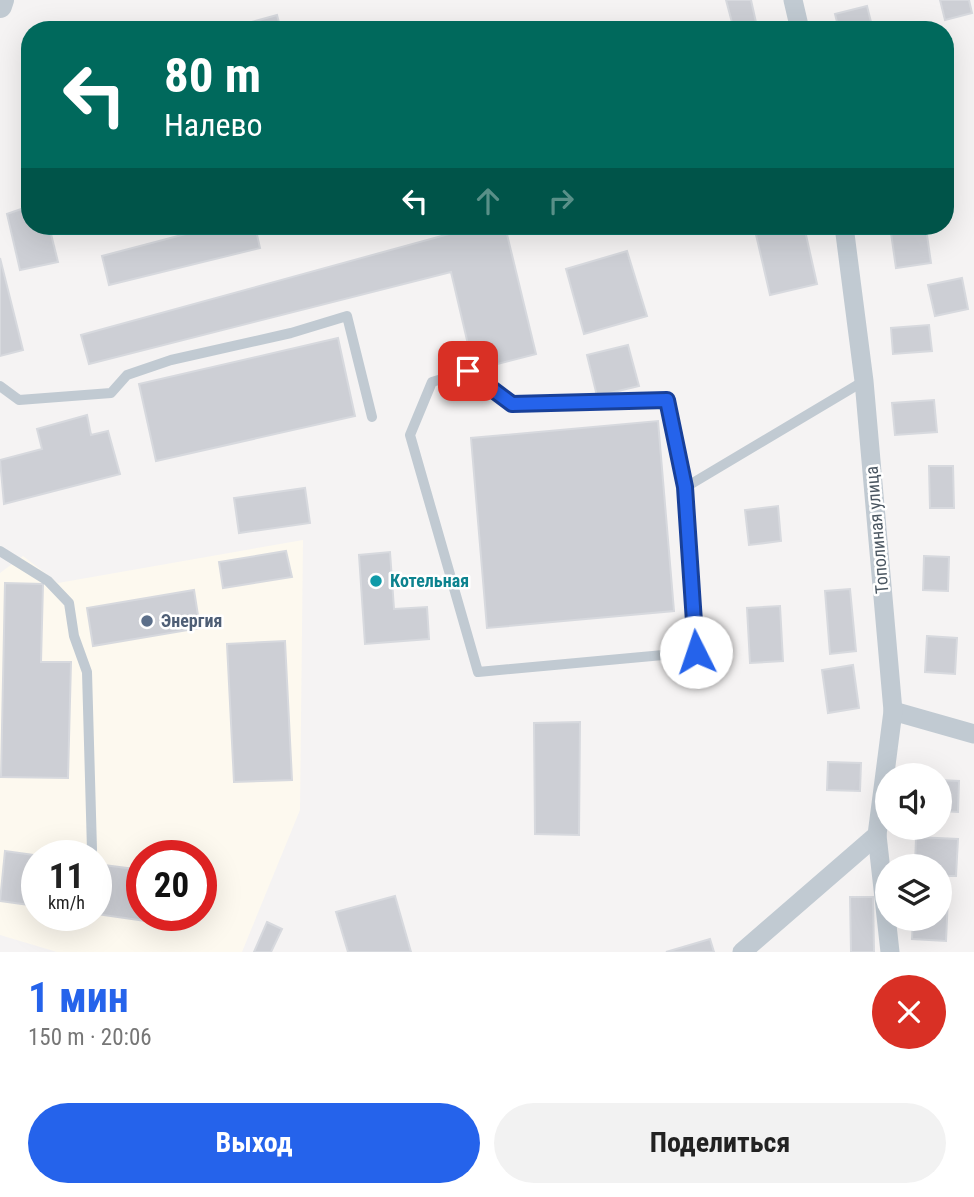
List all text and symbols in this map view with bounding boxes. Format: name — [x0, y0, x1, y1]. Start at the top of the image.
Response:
text: 80 m — [164, 47, 261, 104]
icon: left — [49, 49, 140, 140]
text: Налево — [164, 106, 263, 144]
icon: left — [396, 182, 434, 220]
icon: ahead — [469, 182, 507, 220]
icon: right — [542, 182, 580, 220]
pin — [438, 341, 498, 401]
icon: arrive — [449, 352, 487, 390]
street label: Тополиная улица — [860, 465, 893, 595]
place label: Котельная — [390, 570, 469, 591]
marker: Котельная — [368, 573, 384, 589]
place label: Энергия — [161, 610, 222, 631]
marker: Энергия — [139, 613, 155, 629]
position arrow — [659, 615, 733, 689]
map controls — [875, 763, 952, 931]
button: sound — [875, 763, 952, 840]
speed limit sign: 20 — [126, 840, 217, 931]
button: layers — [875, 854, 952, 931]
text: 11 — [49, 856, 84, 897]
text: km/h — [48, 892, 85, 913]
text: 1 мин — [28, 973, 129, 1022]
button: close — [872, 975, 946, 1049]
text: 150 m · 20:06 — [28, 1024, 152, 1051]
button: Выход — [28, 1103, 480, 1183]
button: Поделиться — [494, 1103, 946, 1183]

